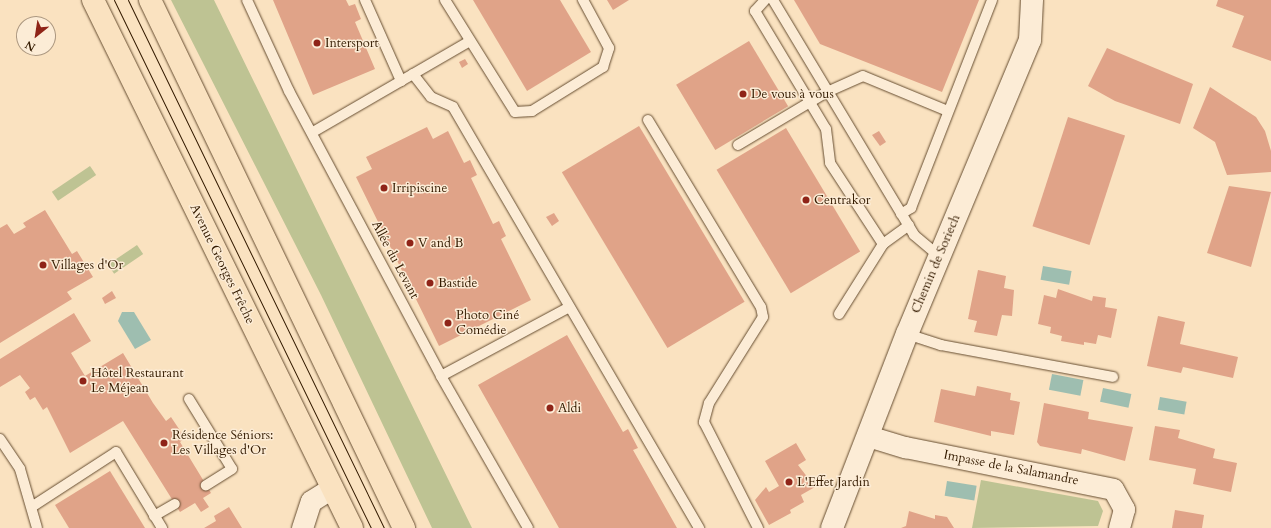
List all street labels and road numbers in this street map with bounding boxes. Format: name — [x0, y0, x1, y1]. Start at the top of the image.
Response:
street label: Avenue Georges Frêche — [186, 201, 258, 327]
street label: Chemin de Soriech — [908, 212, 964, 316]
street label: Allée du Levant — [368, 218, 422, 302]
street label: Impasse de la Salamandre — [942, 447, 1080, 489]

